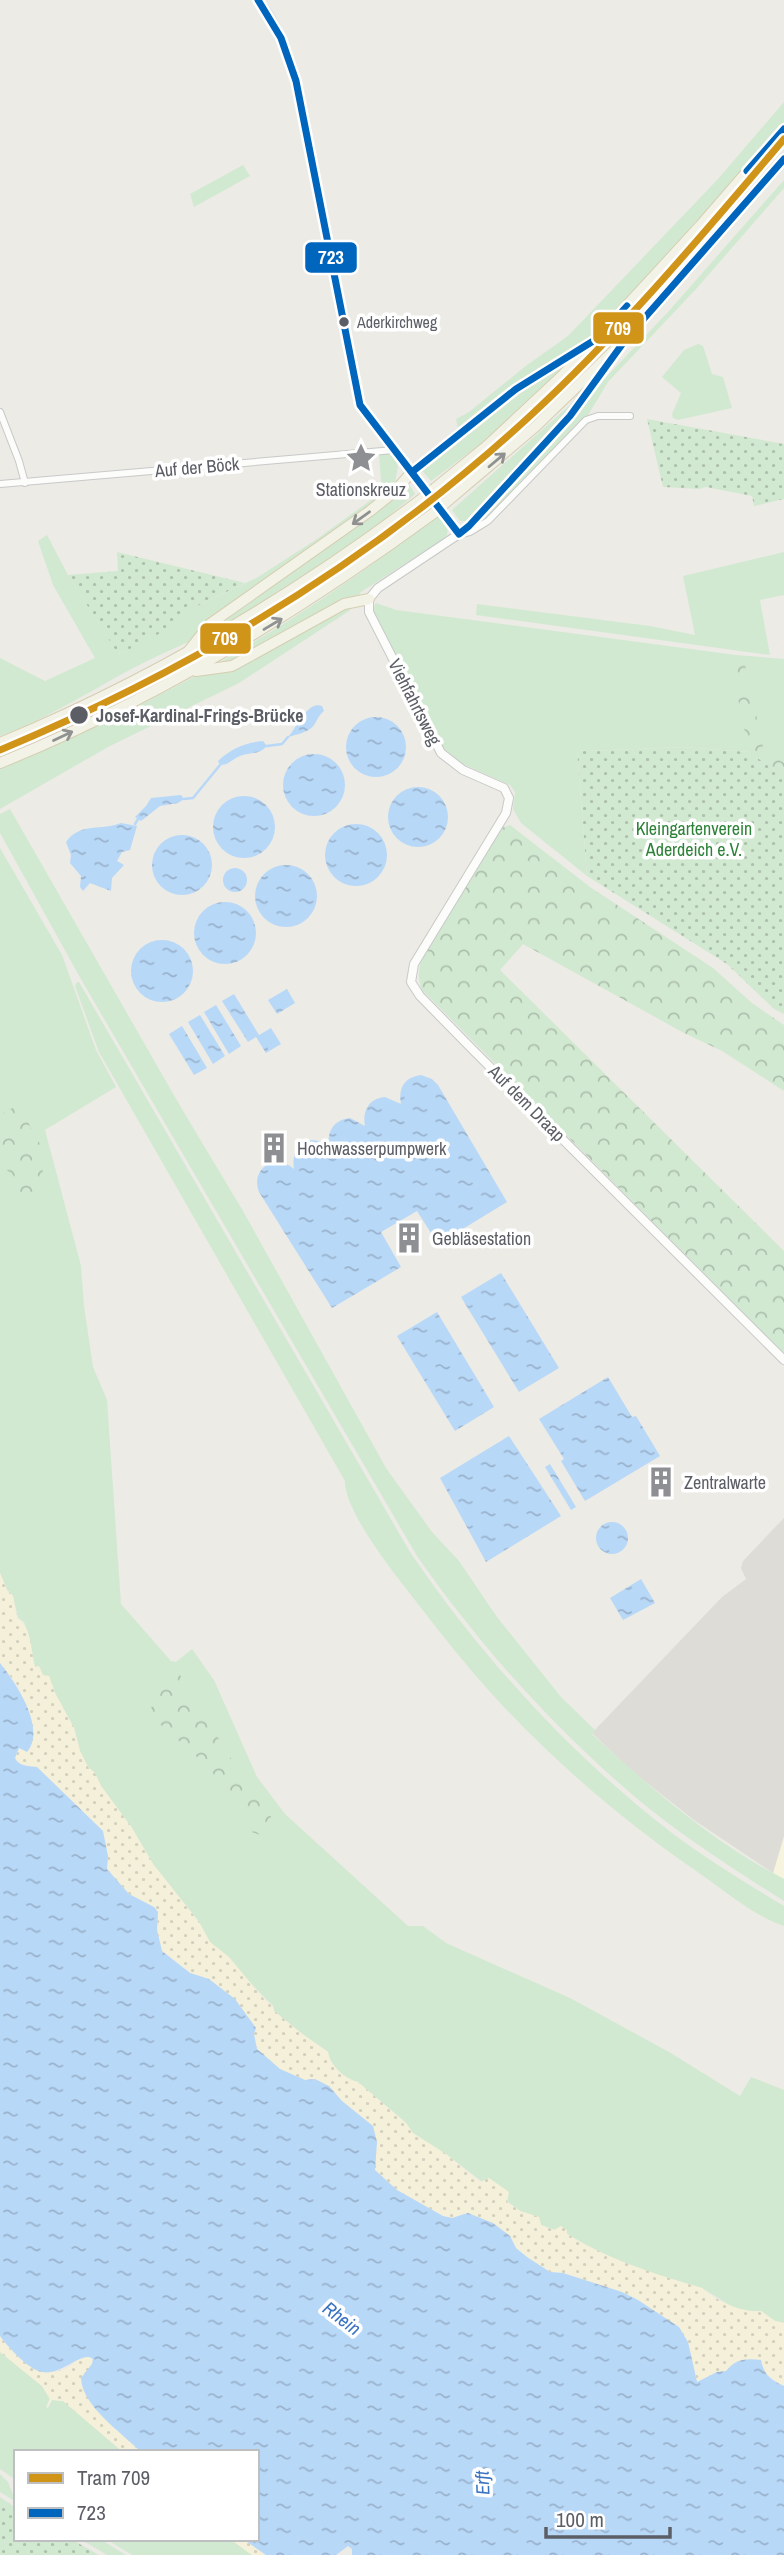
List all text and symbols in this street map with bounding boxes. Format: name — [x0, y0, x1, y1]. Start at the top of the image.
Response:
line badge: 723 — [304, 241, 358, 274]
text: 723 — [318, 244, 344, 270]
place label: Aderkirchweg — [356, 311, 438, 333]
line badge: 709 — [592, 311, 645, 345]
marker: Aderkirchweg — [337, 315, 351, 329]
text: 709 — [605, 315, 631, 341]
place icon: Stationskreuz — [344, 441, 378, 475]
street label: Auf der Böck — [153, 451, 241, 483]
one-way arrow — [488, 453, 506, 469]
place label: Stationskreuz — [316, 477, 406, 502]
one-way arrow — [352, 511, 371, 525]
one-way arrow — [262, 617, 282, 631]
line badge: 709 — [199, 622, 252, 655]
text: 709 — [212, 625, 238, 651]
street label: Viehfahrtsweg — [383, 654, 448, 750]
place label: Josef-Kardinal-Frings-Brücke — [96, 703, 304, 728]
marker: Josef-Kardinal-Frings-Brücke — [68, 704, 90, 726]
one-way arrow — [52, 729, 73, 743]
park label: Kleingartenverein Aderdeich e.V. — [636, 816, 752, 862]
street label: Auf dem Draap — [482, 1058, 571, 1147]
building icon: Hochwasserpumpwerk — [257, 1131, 291, 1165]
place label: Hochwasserpumpwerk — [297, 1136, 447, 1161]
building icon: Gebläsestation — [392, 1221, 426, 1255]
place label: Gebläsestation — [432, 1226, 531, 1251]
building icon: Zentralwarte — [644, 1465, 678, 1499]
place label: Zentralwarte — [684, 1470, 766, 1495]
water label: Rhein — [318, 2295, 366, 2341]
legend — [14, 2450, 259, 2541]
text: Tram 709 — [77, 2463, 150, 2492]
water label: Erft — [469, 2470, 495, 2496]
scale bar — [546, 2496, 670, 2540]
text: 723 — [77, 2498, 106, 2527]
text: 100 m — [556, 2505, 604, 2534]

